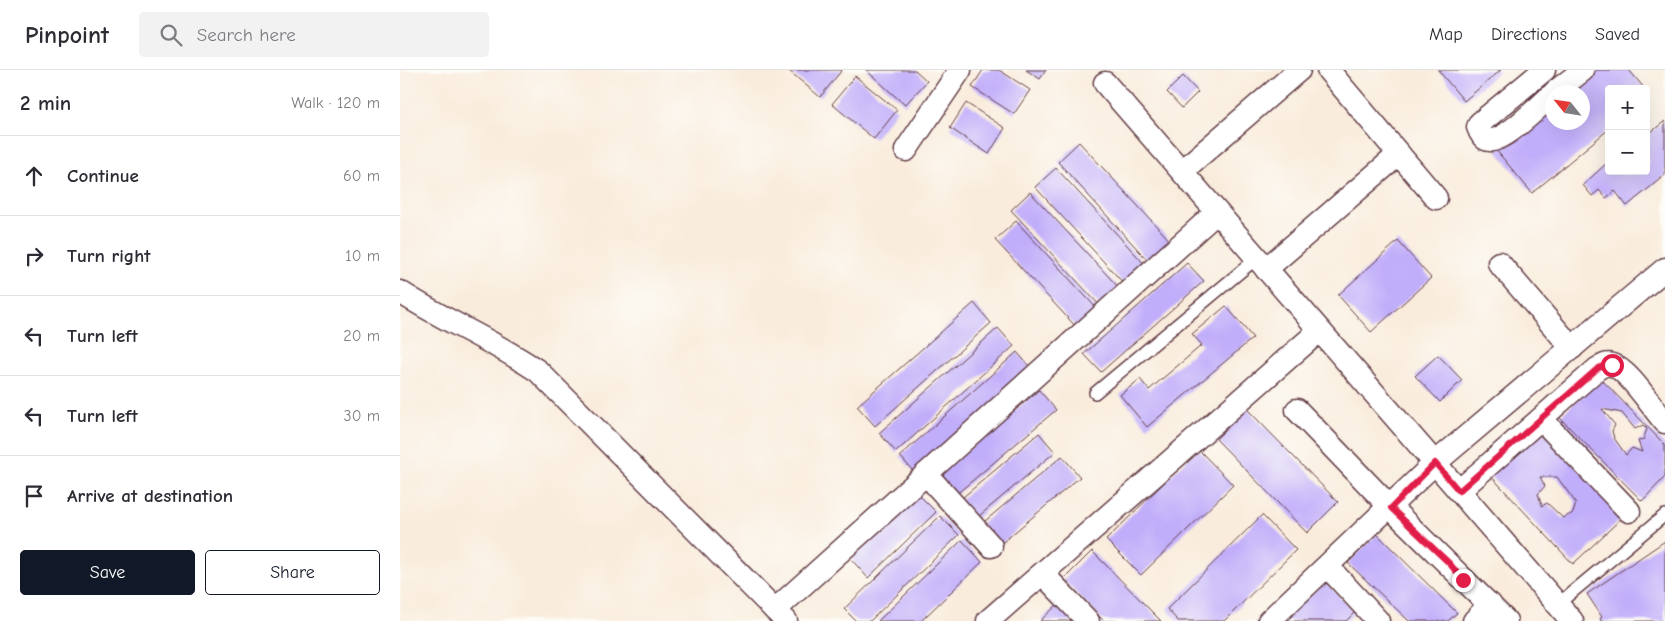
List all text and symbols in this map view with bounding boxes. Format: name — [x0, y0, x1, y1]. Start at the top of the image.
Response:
search box — [139, 12, 489, 57]
text: Pinpoint — [25, 21, 109, 49]
icon: search — [157, 21, 185, 49]
text: Search here — [197, 24, 296, 46]
text: Map — [1429, 24, 1463, 45]
text: Directions — [1491, 24, 1567, 45]
text: Saved — [1595, 24, 1640, 45]
north arrow — [1545, 85, 1590, 130]
map controls — [1605, 85, 1650, 175]
button: + — [1605, 85, 1650, 130]
text: 2 min — [20, 91, 71, 115]
text: Walk · 120 m — [291, 94, 380, 112]
button: − — [1605, 130, 1650, 175]
icon: ahead — [20, 162, 48, 190]
text: Continue — [67, 165, 139, 187]
text: 60 m — [343, 167, 380, 185]
icon: right — [20, 242, 48, 270]
text: Turn right — [67, 245, 151, 267]
text: 10 m — [345, 247, 380, 265]
icon: left — [20, 322, 48, 350]
text: Turn left — [67, 325, 138, 347]
text: 20 m — [343, 327, 380, 345]
route start — [1601, 354, 1624, 377]
icon: left — [20, 402, 48, 430]
text: Turn left — [67, 405, 138, 427]
text: 30 m — [344, 407, 380, 425]
icon: arrive — [20, 482, 48, 510]
text: Arrive at destination — [67, 485, 233, 507]
button: Save — [20, 550, 195, 595]
button: Share — [205, 550, 380, 595]
route end — [1452, 569, 1475, 592]

